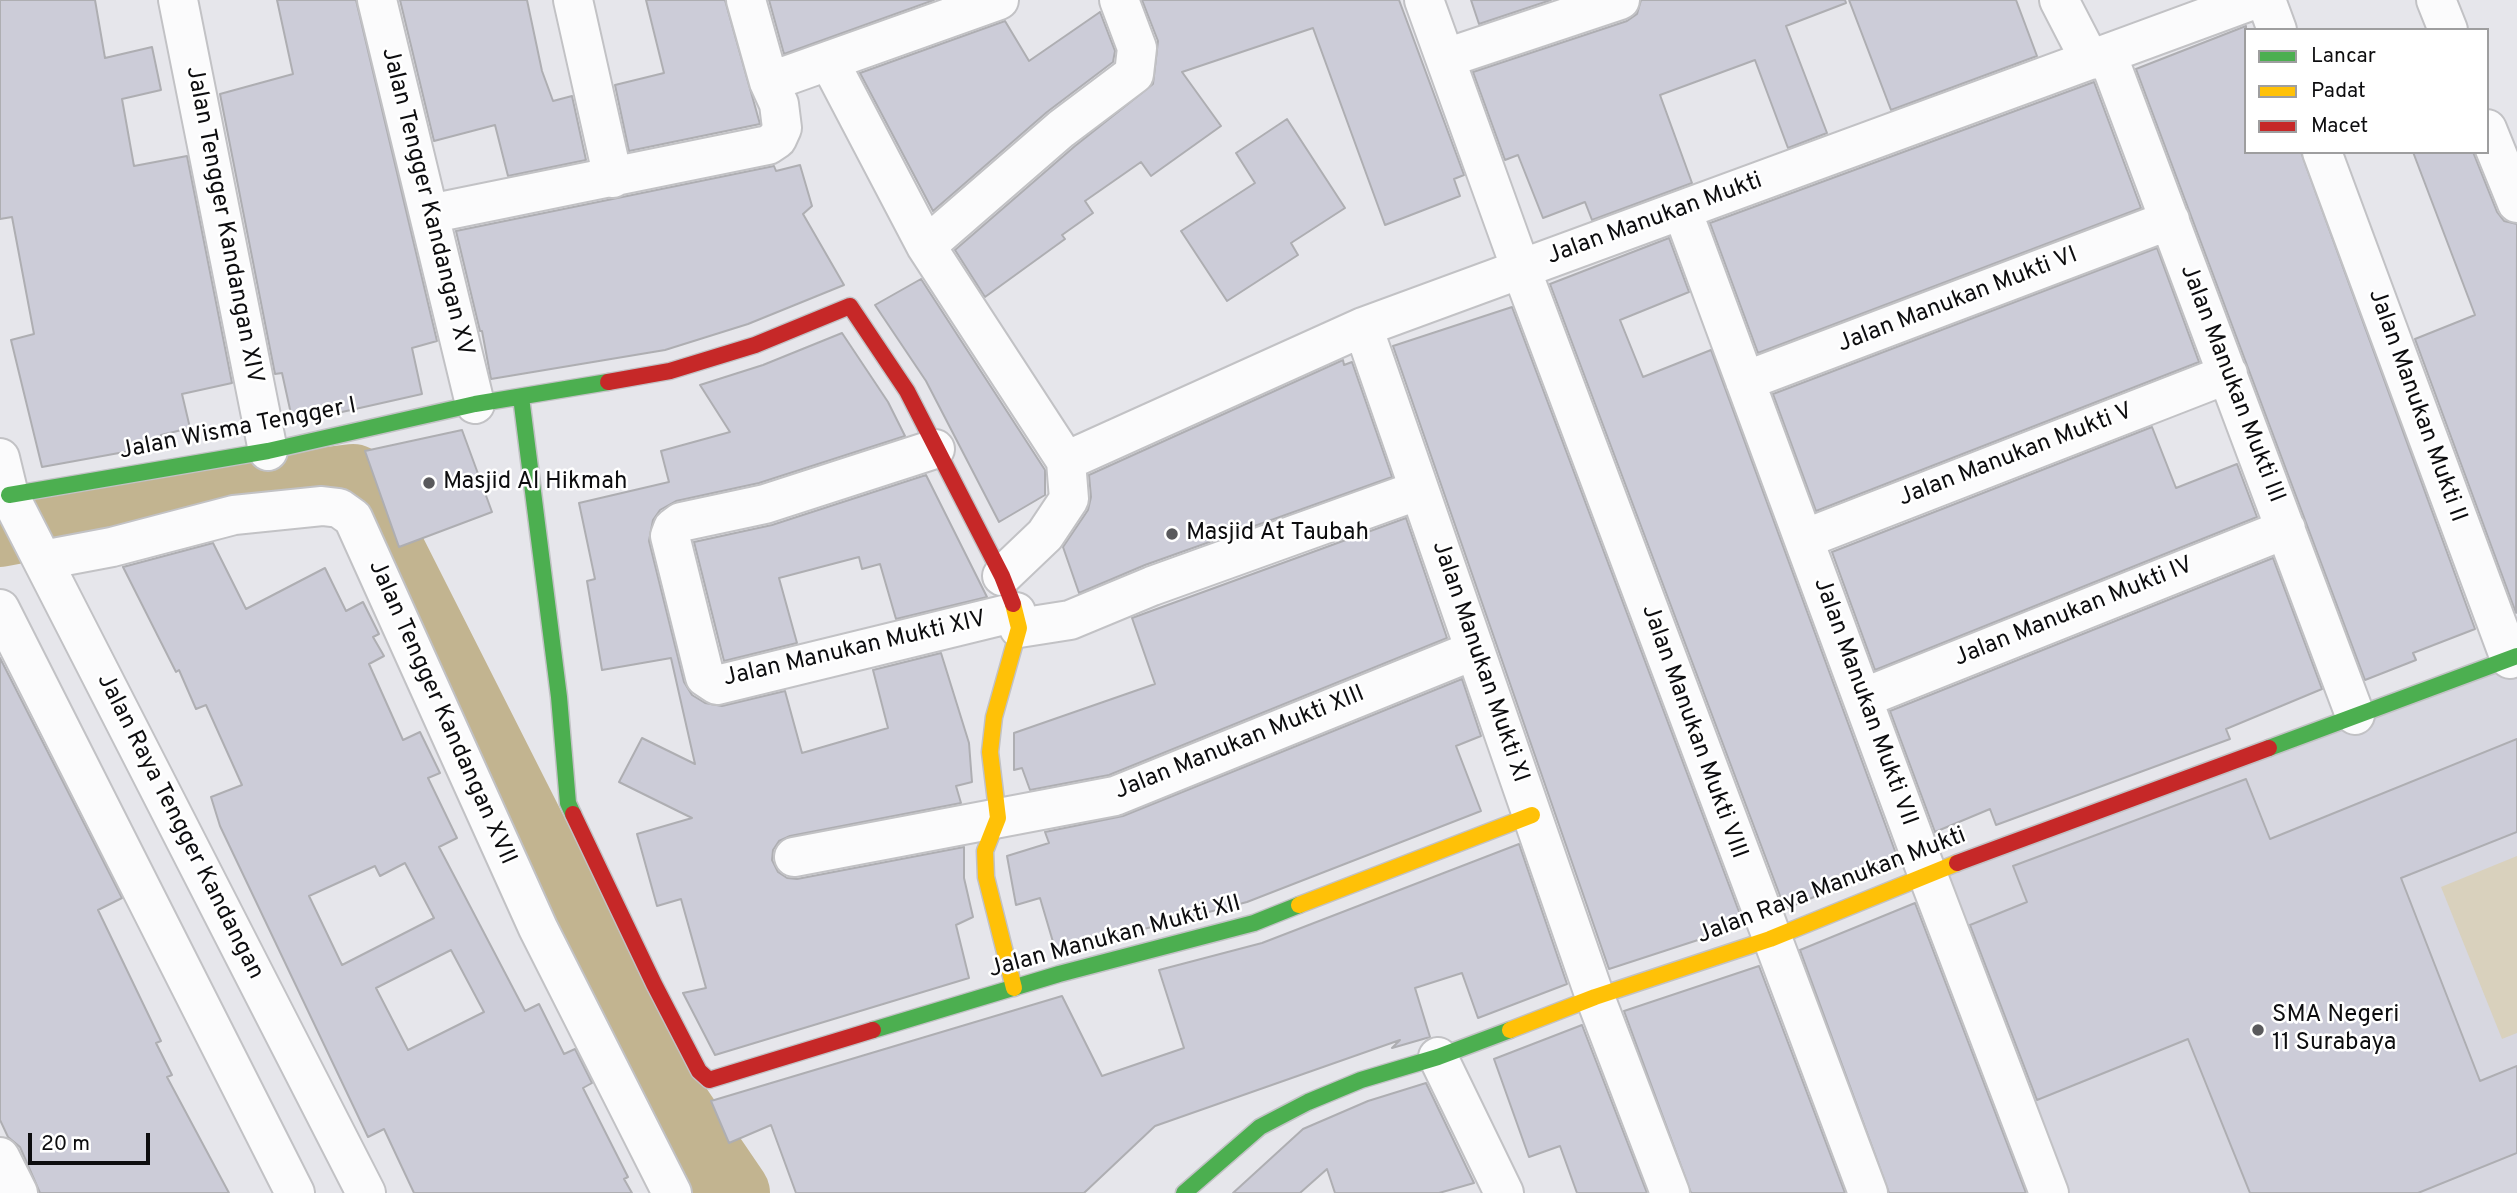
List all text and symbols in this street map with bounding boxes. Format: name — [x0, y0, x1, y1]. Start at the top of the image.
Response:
legend — [2244, 28, 2489, 154]
text: Lancar — [2311, 43, 2376, 70]
street label: Jalan Tengger Kandangan XV — [374, 45, 478, 359]
street label: Jalan Tengger Kandangan XIV — [178, 64, 268, 386]
text: Padat — [2311, 78, 2366, 105]
text: Macet — [2311, 113, 2368, 140]
street label: Jalan Manukan Mukti — [1543, 168, 1767, 272]
street label: Jalan Manukan Mukti VI — [1834, 242, 2082, 360]
street label: Jalan Manukan Mukti III — [2172, 261, 2290, 507]
street label: Jalan Manukan Mukti II — [2360, 285, 2472, 527]
street label: Jalan Wisma Tengger I — [117, 393, 359, 467]
street label: Jalan Manukan Mukti V — [1895, 398, 2137, 514]
place label: Masjid Al Hikmah — [443, 469, 627, 497]
marker: Masjid Al Hikmah — [421, 475, 437, 491]
place label: Masjid At Taubah — [1186, 520, 1369, 548]
marker: Masjid At Taubah — [1164, 526, 1180, 542]
street label: Jalan Manukan Mukti XI — [1424, 538, 1534, 786]
street label: Jalan Manukan Mukti IV — [1950, 552, 2198, 674]
street label: Jalan Tengger Kandangan XVII — [361, 556, 521, 870]
street label: Jalan Manukan Mukti VII — [1806, 574, 1922, 830]
street label: Jalan Manukan Mukti VIII — [1634, 601, 1752, 863]
street label: Jalan Manukan Mukti XIV — [721, 606, 989, 694]
street label: Jalan Raya Tengger Kandangan — [89, 669, 269, 985]
street label: Jalan Manukan Mukti XIII — [1111, 681, 1369, 807]
street label: Jalan Raya Manukan Mukti — [1694, 822, 1970, 952]
street label: Jalan Manukan Mukti XII — [986, 890, 1244, 986]
place label: SMA Negeri 11 Surabaya — [2272, 1002, 2399, 1058]
marker: SMA Negeri 11 Surabaya — [2250, 1022, 2266, 1038]
scale bar — [32, 1120, 154, 1164]
text: 20 m — [41, 1131, 90, 1158]

